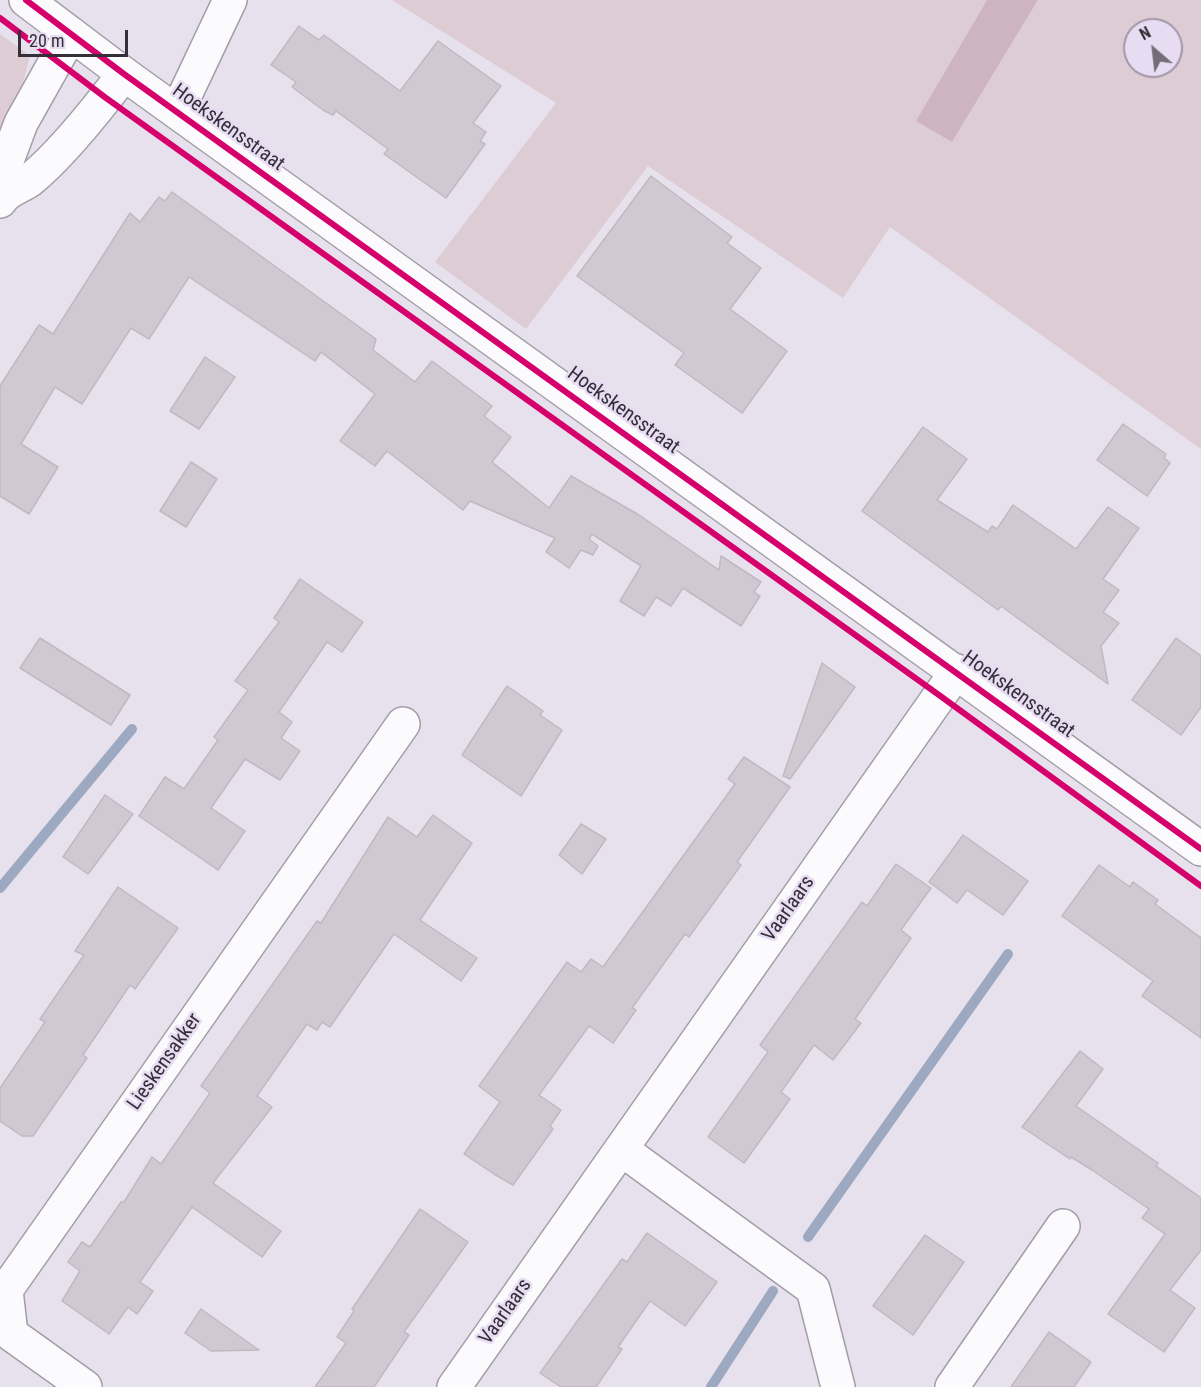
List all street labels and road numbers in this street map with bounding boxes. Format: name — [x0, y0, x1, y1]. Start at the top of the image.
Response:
street label: Hoekskensstraat — [167, 79, 289, 177]
street label: Hoekskensstraat — [562, 362, 684, 460]
street label: Hoekskensstraat — [957, 646, 1079, 744]
street label: Vaarlaars — [758, 871, 820, 947]
street label: Lieskensakker — [123, 1009, 207, 1115]
street label: Vaarlaars — [475, 1274, 537, 1350]

